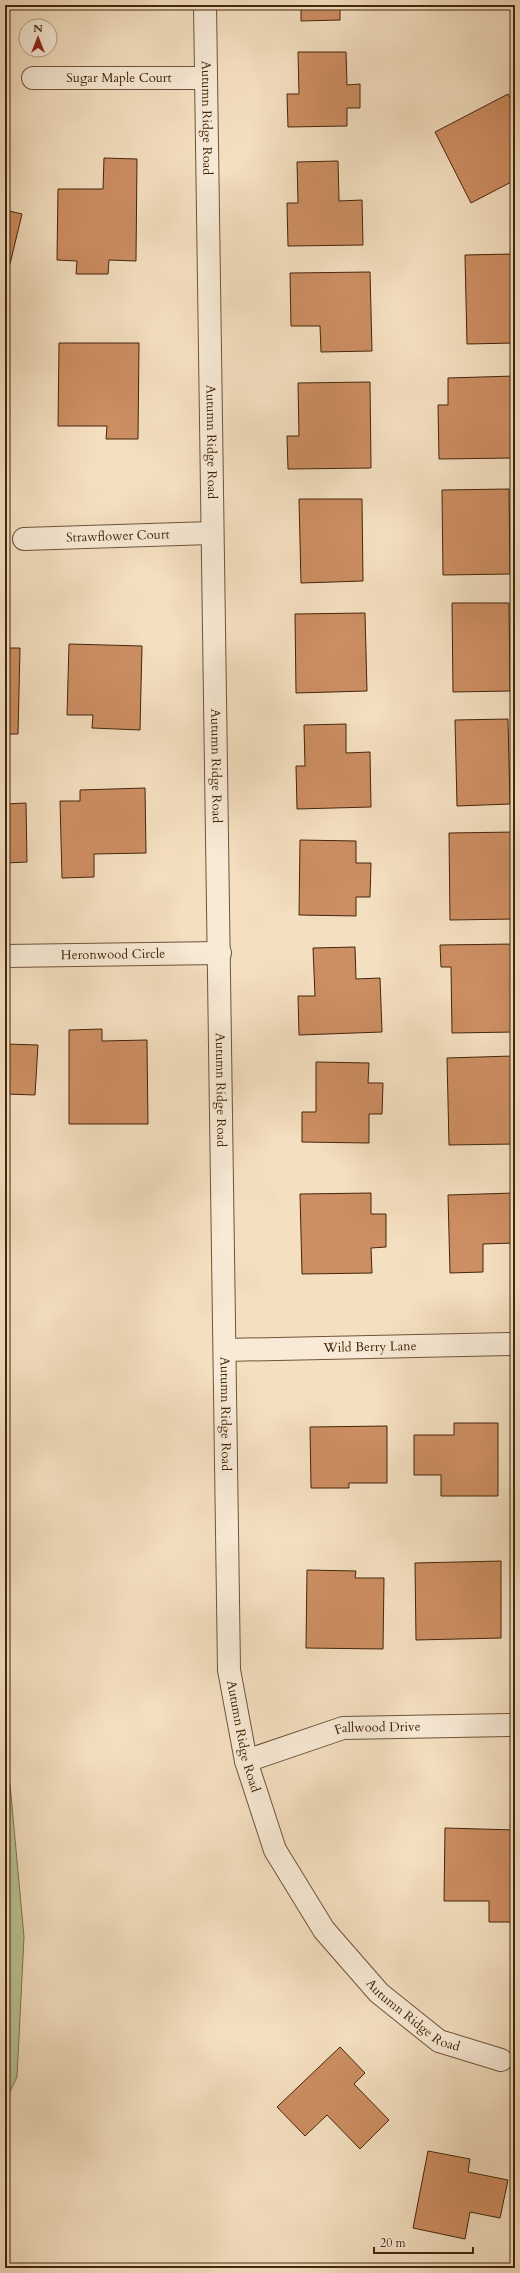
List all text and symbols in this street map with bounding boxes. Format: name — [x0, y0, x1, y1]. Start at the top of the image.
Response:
north arrow — [18, 18, 58, 58]
text: N — [33, 21, 43, 36]
street label: Autumn Ridge Road — [197, 61, 216, 175]
street label: Sugar Maple Court — [66, 69, 172, 87]
street label: Autumn Ridge Road — [201, 385, 221, 499]
street label: Strawflower Court — [66, 525, 170, 547]
street label: Autumn Ridge Road — [206, 709, 226, 823]
street label: Heronwood Circle — [61, 945, 165, 964]
street label: Autumn Ridge Road — [211, 1033, 230, 1147]
street label: Wild Berry Lane — [322, 1337, 417, 1357]
street label: Autumn Ridge Road — [215, 1357, 235, 1471]
street label: Autumn Ridge Road — [222, 1679, 265, 1795]
street label: Fallwood Drive — [332, 1718, 421, 1739]
street label: Autumn Ridge Road — [362, 1975, 462, 2056]
scale bar — [374, 2229, 473, 2255]
text: 20 m — [380, 2235, 407, 2251]

